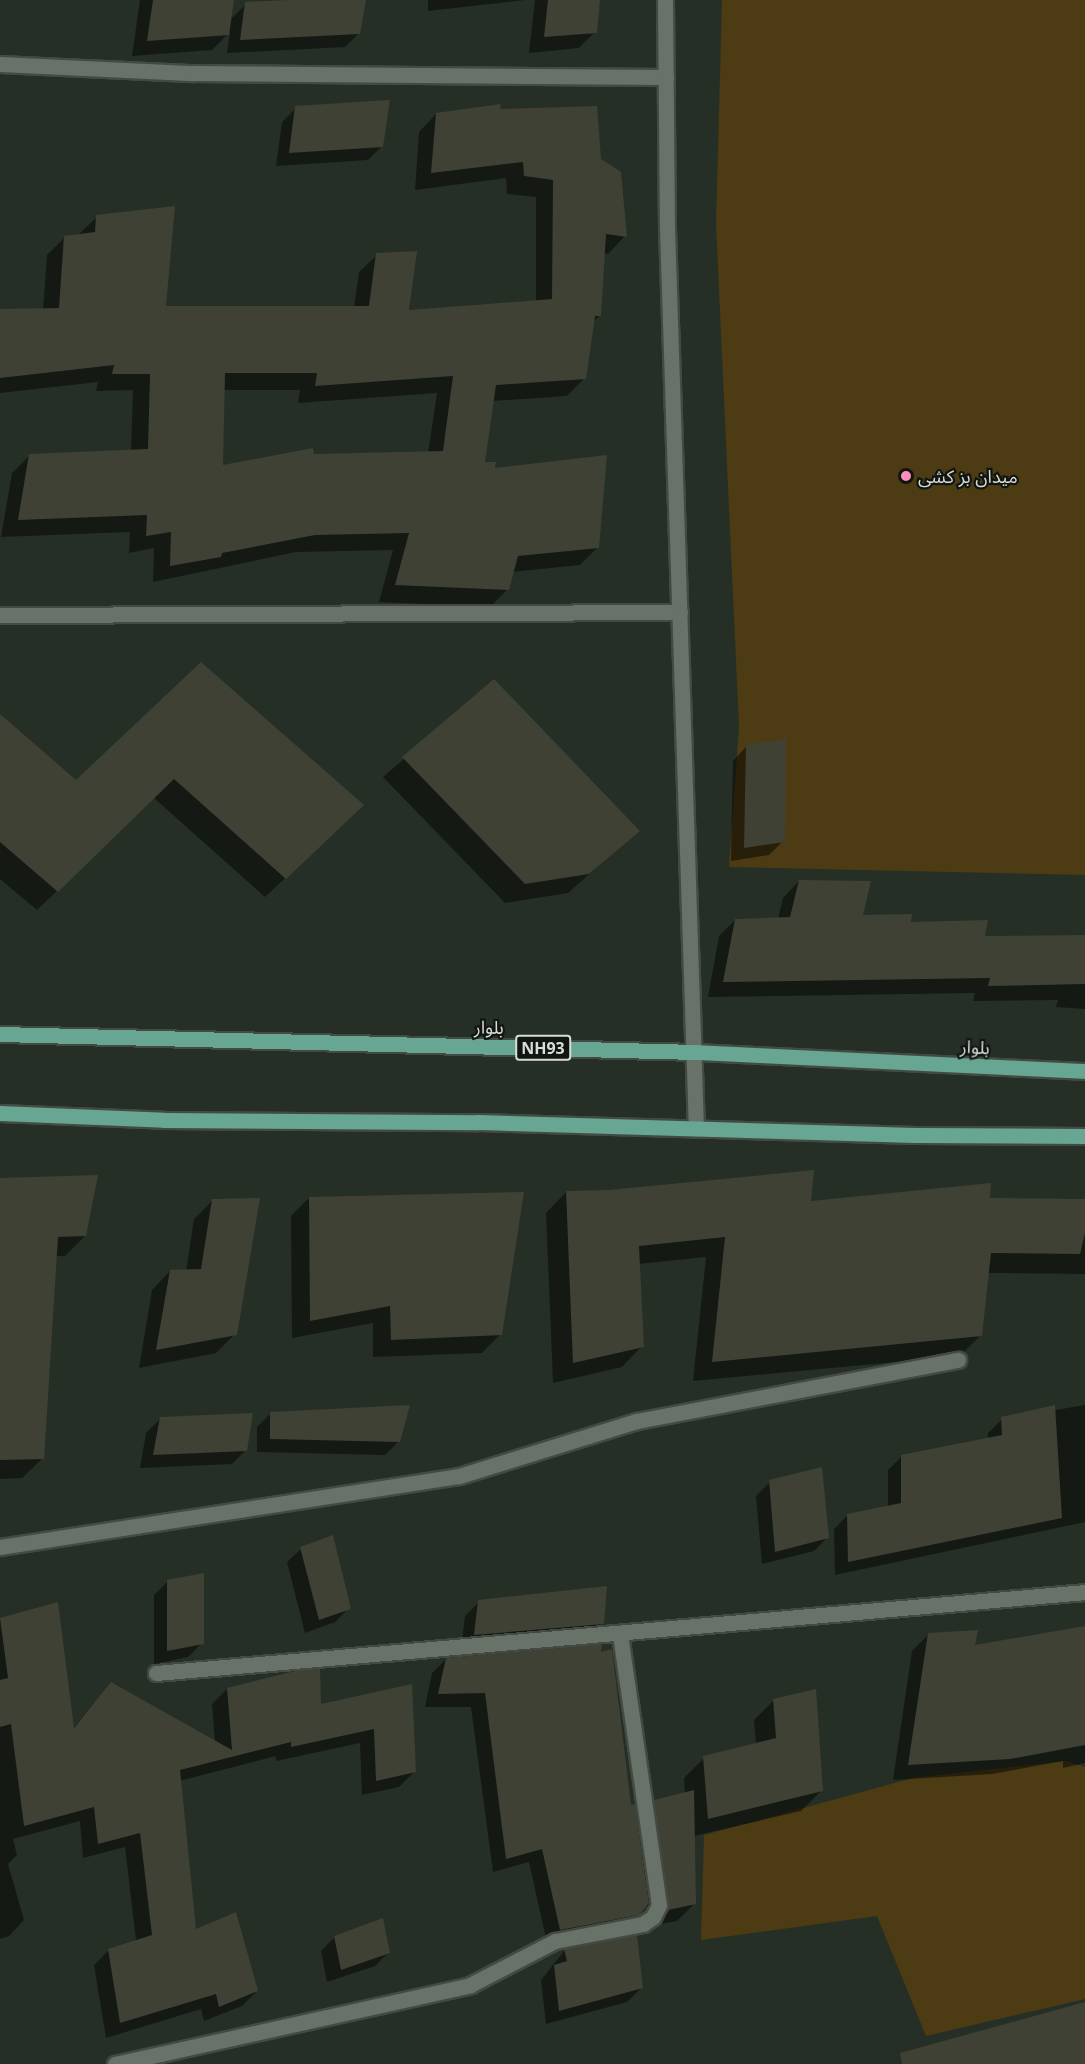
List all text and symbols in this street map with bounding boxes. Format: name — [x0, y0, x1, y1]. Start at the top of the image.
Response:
place label: میدان بز کشی — [918, 465, 1018, 487]
marker: میدان بز کشی — [899, 469, 913, 483]
street label: بلوار — [474, 1016, 504, 1038]
road number: NH93 — [514, 1035, 572, 1061]
street label: بلوار — [960, 1035, 990, 1059]

